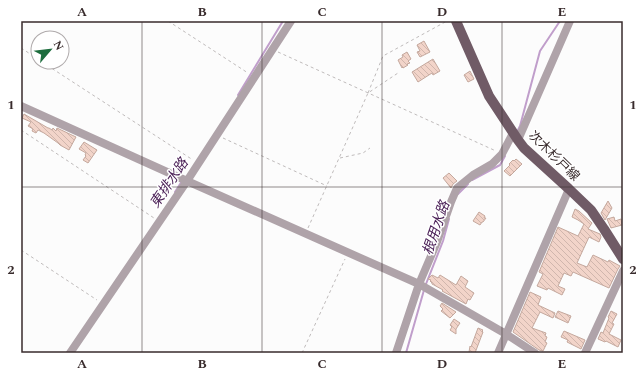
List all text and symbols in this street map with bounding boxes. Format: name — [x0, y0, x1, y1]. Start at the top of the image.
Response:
text: A — [77, 2, 87, 22]
text: B — [197, 2, 207, 22]
text: C — [317, 2, 327, 22]
text: D — [437, 2, 447, 22]
text: E — [558, 2, 567, 22]
north arrow — [30, 30, 70, 70]
text: N — [49, 38, 68, 54]
text: 1 — [7, 95, 15, 115]
text: 1 — [629, 95, 637, 115]
street label: 次木杉戸線 — [524, 126, 584, 186]
water label: 東排水路 — [145, 153, 194, 212]
water label: 根用水路 — [417, 197, 455, 258]
text: 2 — [7, 260, 15, 280]
text: 2 — [629, 260, 637, 280]
text: A — [77, 354, 87, 374]
text: B — [197, 354, 207, 374]
text: C — [317, 354, 327, 374]
text: D — [437, 354, 447, 374]
text: E — [558, 354, 567, 374]

